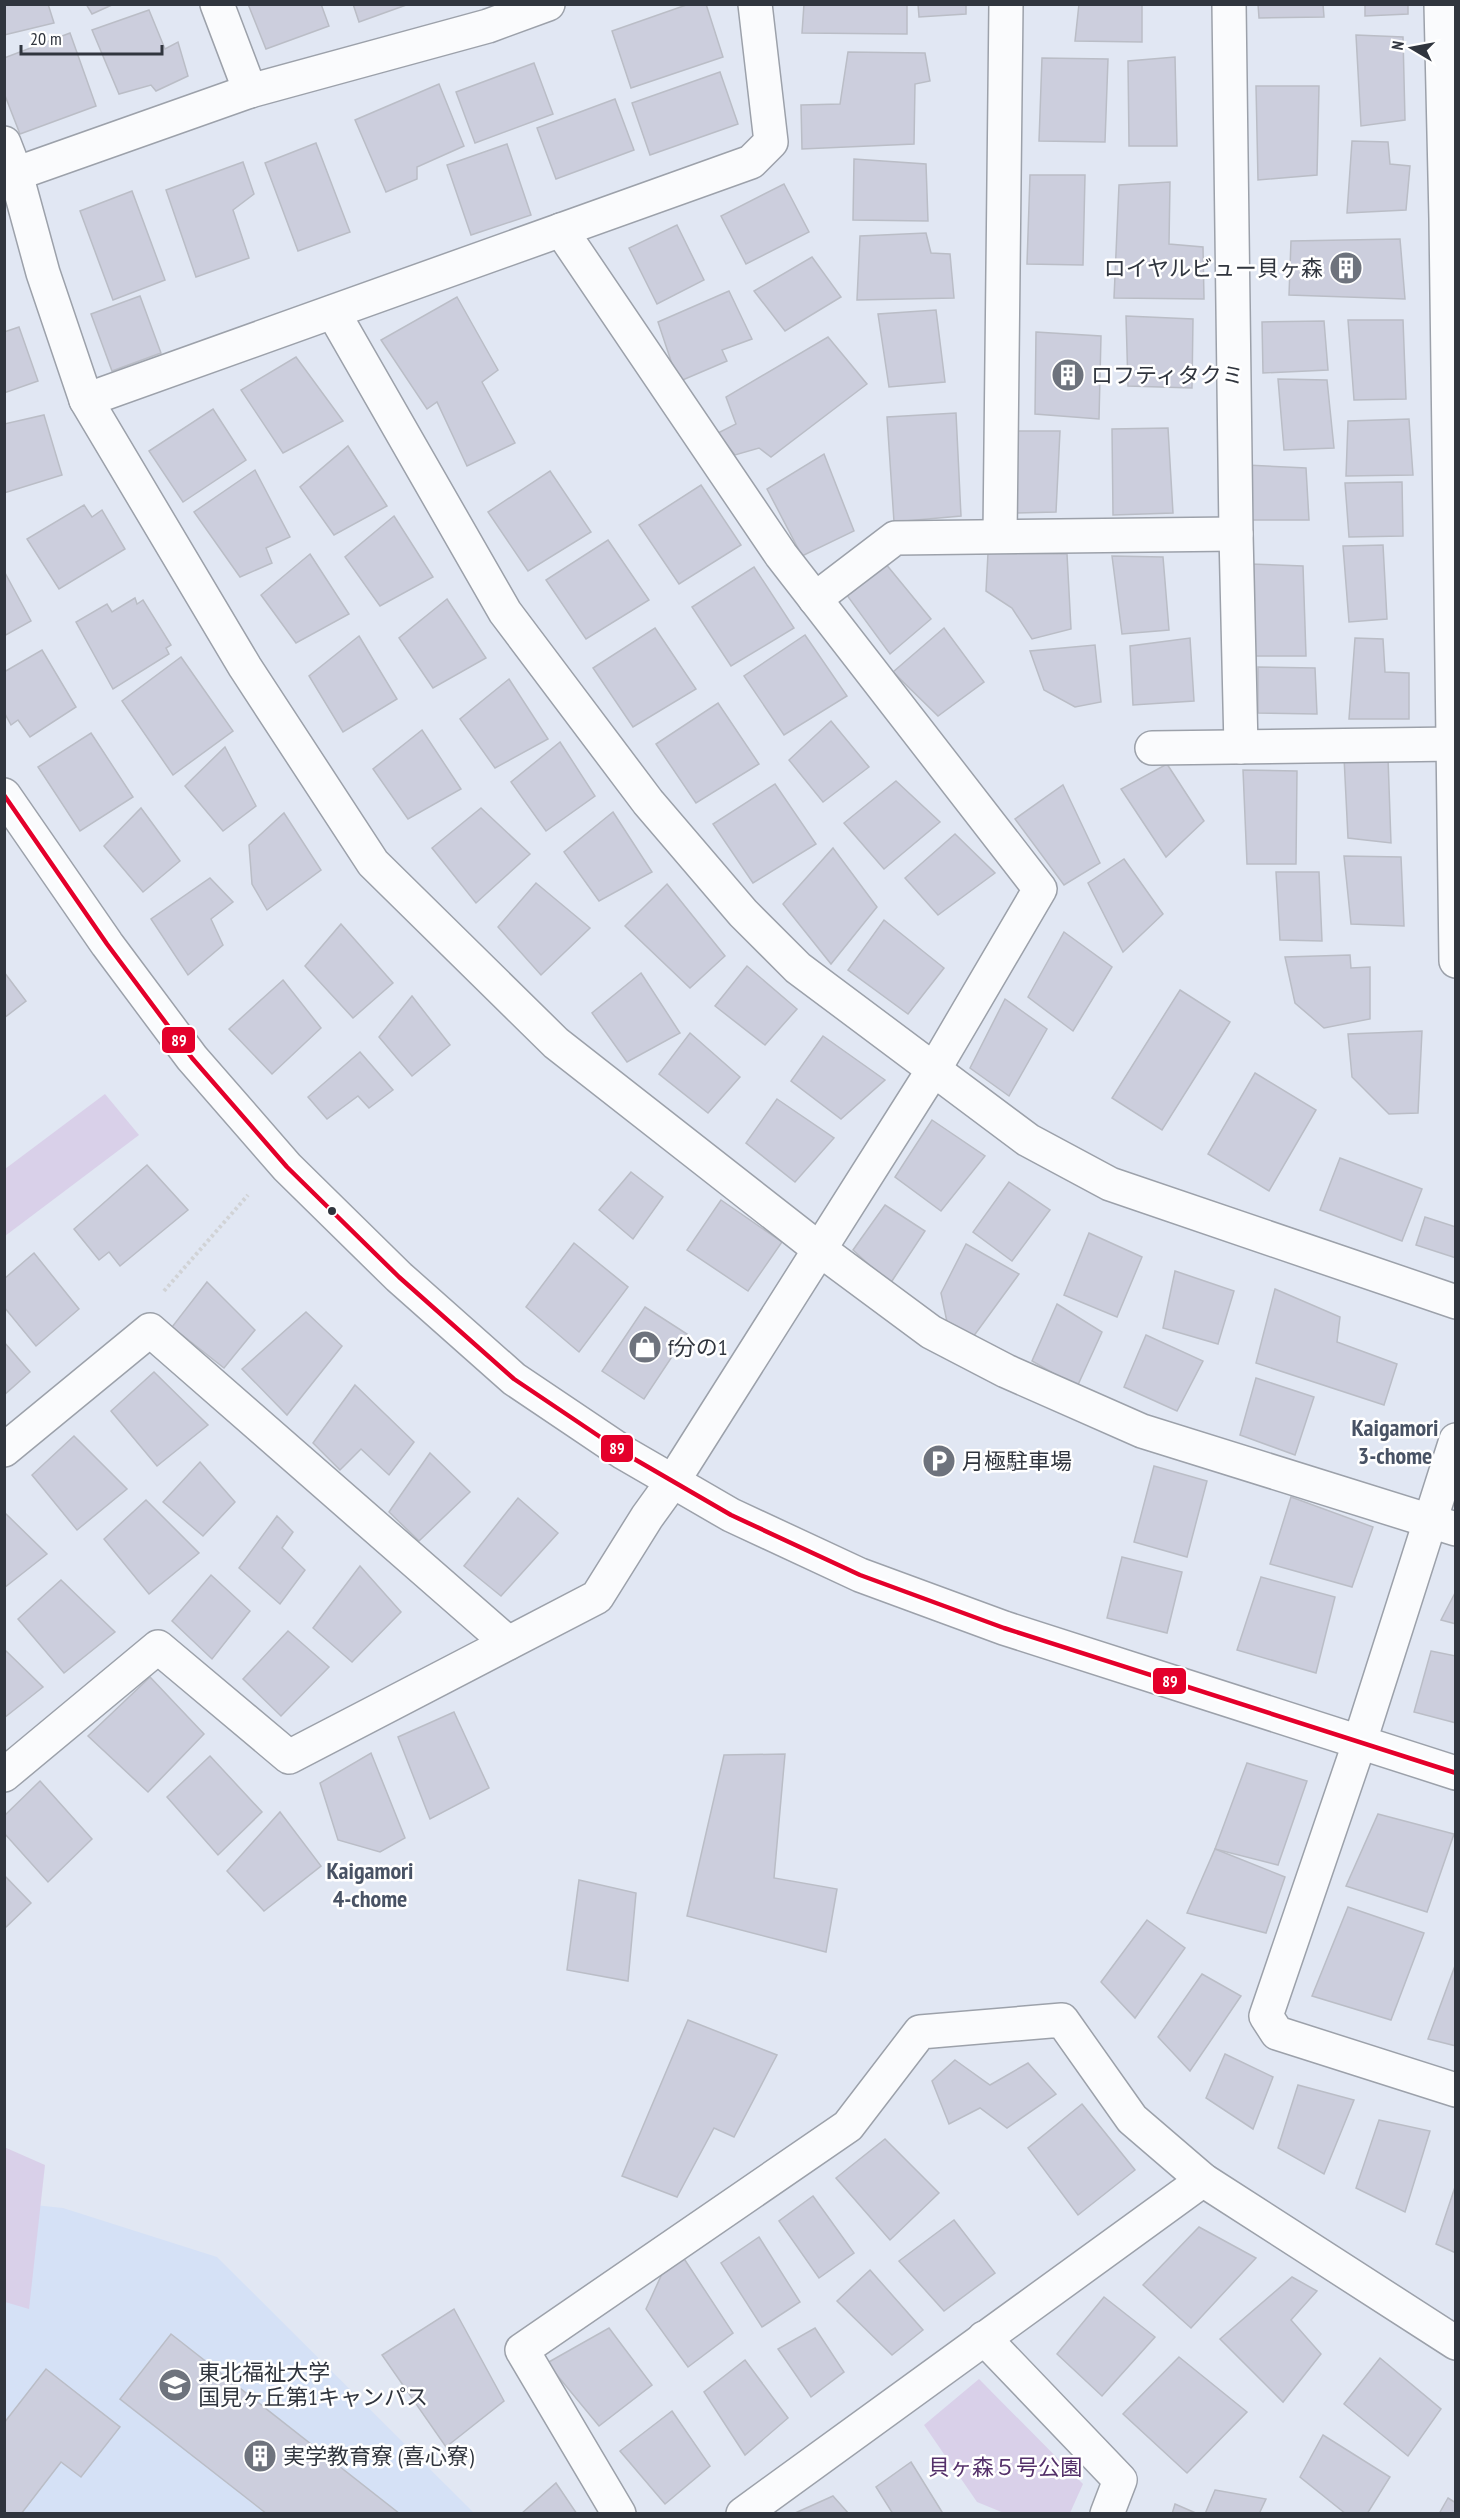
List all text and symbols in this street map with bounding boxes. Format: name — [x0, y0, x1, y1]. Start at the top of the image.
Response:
scale bar — [21, 18, 162, 56]
north arrow — [1382, 18, 1442, 78]
text: 20 m — [30, 27, 62, 50]
text: N — [1387, 39, 1408, 51]
building icon: ロイヤルビュー貝ヶ森 — [1328, 250, 1364, 286]
place label: ロイヤルビュー貝ヶ森 — [1104, 254, 1323, 282]
building icon: ロフティタクミ — [1050, 357, 1086, 393]
place label: ロフティタクミ — [1091, 361, 1244, 389]
line badge: 89 — [161, 1026, 196, 1054]
text: 89 — [171, 1030, 187, 1050]
unlabelled marker — [326, 1205, 338, 1217]
shop icon: f分の1 — [627, 1329, 663, 1365]
place label: f分の1 — [668, 1333, 728, 1361]
district label: Kaigamori 3-chome — [1352, 1412, 1439, 1471]
line badge: 89 — [600, 1434, 634, 1463]
text: 89 — [609, 1438, 625, 1458]
parking icon: 月極駐車場 — [921, 1443, 957, 1479]
place label: 月極駐車場 — [962, 1447, 1072, 1475]
line badge: 89 — [1152, 1667, 1187, 1695]
text: 89 — [1162, 1671, 1178, 1691]
district label: Kaigamori 4-chome — [327, 1855, 414, 1914]
place label: 東北福祉大学 国見ヶ丘第1キャンパス — [198, 2358, 428, 2411]
school or university icon: 東北福祉大学 国見ヶ丘第1キャンパス — [157, 2367, 193, 2403]
building icon: 実学教育寮 (喜心寮) — [242, 2438, 278, 2474]
place label: 実学教育寮 (喜心寮) — [283, 2442, 475, 2470]
park label: 貝ヶ森５号公園 — [928, 2453, 1082, 2481]

